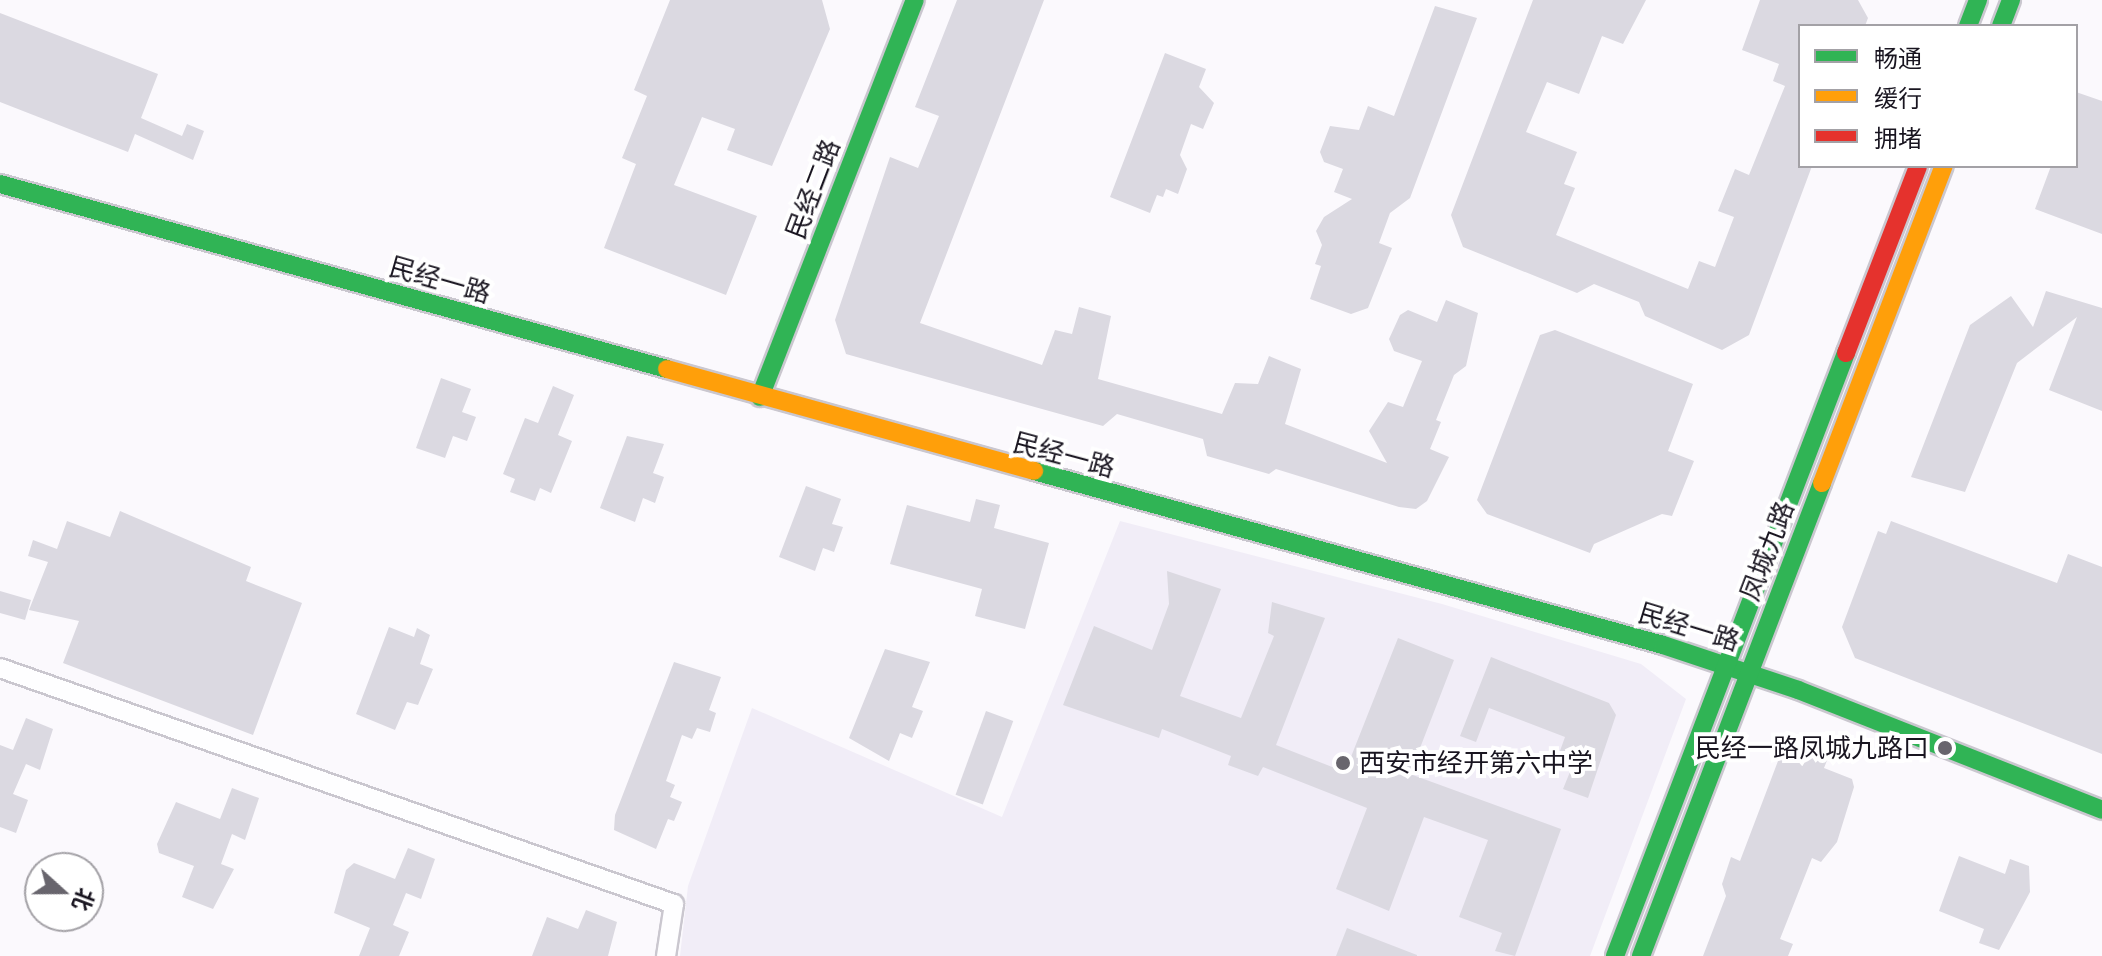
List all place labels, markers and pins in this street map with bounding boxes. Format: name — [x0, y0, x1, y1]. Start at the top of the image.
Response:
place label: 民经一路凤城九路口 — [1695, 732, 1929, 764]
marker: 民经一路凤城九路口 — [1936, 739, 1954, 757]
place label: 西安市经开第六中学 — [1359, 747, 1593, 779]
marker: 西安市经开第六中学 — [1334, 754, 1352, 772]

